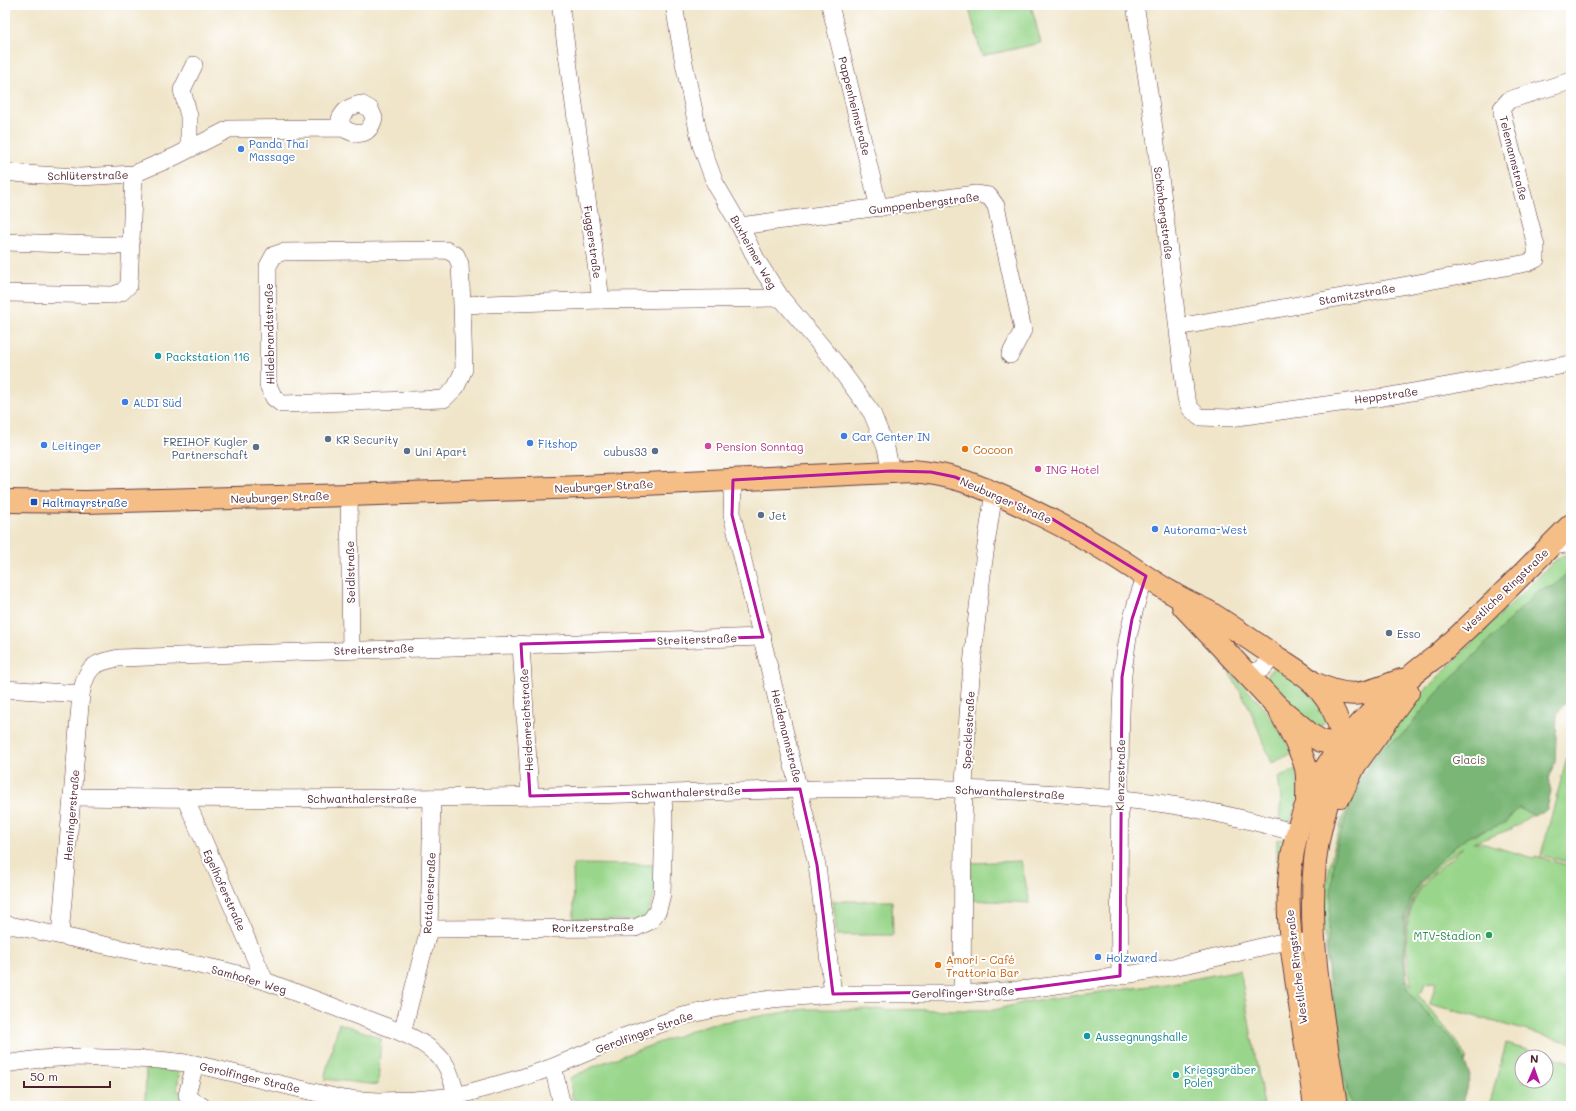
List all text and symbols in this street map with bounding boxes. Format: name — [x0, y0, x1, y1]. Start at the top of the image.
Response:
street label: Pappenheimstraße — [835, 55, 875, 157]
street label: Telemannstraße — [1496, 114, 1532, 202]
place label: Panda Thai Massage — [249, 136, 309, 164]
marker: Panda Thai Massage — [236, 144, 246, 154]
street label: Schönbergstraße — [1151, 166, 1177, 261]
street label: Schlüterstraße — [47, 167, 129, 183]
street label: Gumppenbergstraße — [868, 189, 980, 217]
street label: Fuggerstraße — [580, 205, 606, 280]
street label: Buxheimer Weg — [727, 212, 781, 292]
street label: Stamitzstraße — [1318, 280, 1397, 308]
street label: Hildebrandtstraße — [261, 283, 277, 385]
place label: Packstation 116 — [166, 349, 250, 364]
marker: Packstation 116 — [153, 351, 163, 361]
street label: Heppstraße — [1353, 383, 1419, 407]
place label: ALDI Süd — [133, 395, 182, 410]
marker: ALDI Süd — [120, 397, 130, 407]
place label: Car Center IN — [852, 429, 930, 444]
marker: Car Center IN — [839, 431, 849, 441]
place label: KR Security — [336, 432, 398, 447]
place label: FREIHOF Kugler Partnerschaft — [163, 434, 248, 462]
marker: KR Security — [323, 434, 333, 444]
place label: Fitshop — [538, 436, 577, 451]
place label: Leitinger — [52, 438, 101, 453]
marker: Fitshop — [525, 438, 535, 448]
place label: Pension Sonntag — [716, 439, 803, 454]
marker: Leitinger — [39, 440, 49, 450]
marker: Pension Sonntag — [703, 441, 713, 451]
marker: FREIHOF Kugler Partnerschaft — [251, 442, 261, 452]
place label: Cocoon — [973, 442, 1013, 457]
place label: Uni Apart — [415, 444, 467, 459]
place label: cubus33 — [603, 444, 648, 459]
marker: Cocoon — [960, 444, 970, 454]
marker: Uni Apart — [402, 446, 412, 456]
marker: cubus33 — [650, 446, 660, 456]
place label: ING Hotel — [1046, 462, 1099, 477]
marker: ING Hotel — [1033, 464, 1043, 474]
street label: Neuburger Straße — [958, 473, 1054, 527]
street label: Neuburger Straße — [554, 476, 654, 496]
street label: Neuburger Straße — [230, 488, 330, 506]
place label: Haltmayrstraße — [42, 495, 128, 510]
marker: Haltmayrstraße — [29, 497, 39, 507]
place label: Jet — [769, 508, 787, 523]
marker: Jet — [756, 510, 766, 520]
place label: Autorama-West — [1163, 522, 1247, 537]
marker: Autorama-West — [1150, 524, 1160, 534]
street label: Seidlstraße — [342, 540, 358, 603]
street label: Westliche Ringstraße — [1458, 545, 1552, 635]
place label: Esso — [1397, 626, 1421, 641]
marker: Esso — [1384, 628, 1394, 638]
street label: Streiterstraße — [657, 630, 738, 648]
street label: Streiterstraße — [334, 640, 415, 658]
street label: Heidenreichstraße — [516, 668, 536, 772]
street label: Heidemannstraße — [768, 688, 806, 785]
street label: Specklestraße — [958, 690, 978, 769]
street label: Klenzestraße — [1112, 739, 1128, 811]
park label: Glacis — [1453, 752, 1485, 767]
street label: Henningerstraße — [60, 769, 82, 861]
street label: Schwanthalerstraße — [955, 782, 1065, 802]
street label: Schwanthalerstraße — [631, 783, 741, 801]
street label: Schwanthalerstraße — [307, 791, 417, 806]
street label: Egelhoferstraße — [200, 847, 250, 933]
street label: Rottalerstraße — [419, 852, 439, 934]
street label: Westliche Ringstraße — [1282, 909, 1310, 1025]
street label: Roritzerstraße — [552, 919, 634, 935]
place label: MTV-Stadion — [1414, 928, 1481, 943]
marker: MTV-Stadion — [1484, 930, 1494, 940]
place label: Holzward — [1106, 950, 1157, 965]
place label: Amori - Café Trattoria Bar — [946, 952, 1019, 980]
marker: Holzward — [1093, 952, 1103, 962]
marker: Amori - Café Trattoria Bar — [933, 960, 943, 970]
street label: Samhofer Weg — [210, 961, 288, 997]
street label: Gerolfinger Straße — [911, 983, 1015, 1001]
street label: Gerolfinger Straße — [593, 1007, 695, 1057]
place label: Aussegnungshalle — [1095, 1029, 1188, 1044]
marker: Aussegnungshalle — [1082, 1031, 1092, 1041]
north arrow — [1514, 1049, 1554, 1089]
text: N — [1530, 1051, 1539, 1066]
street label: Gerolfinger Straße — [198, 1058, 302, 1096]
place label: Kriegsgräber Polen — [1184, 1062, 1256, 1090]
scale bar — [24, 1063, 110, 1089]
text: 50 m — [30, 1068, 58, 1084]
marker: Kriegsgräber Polen — [1171, 1070, 1181, 1080]

